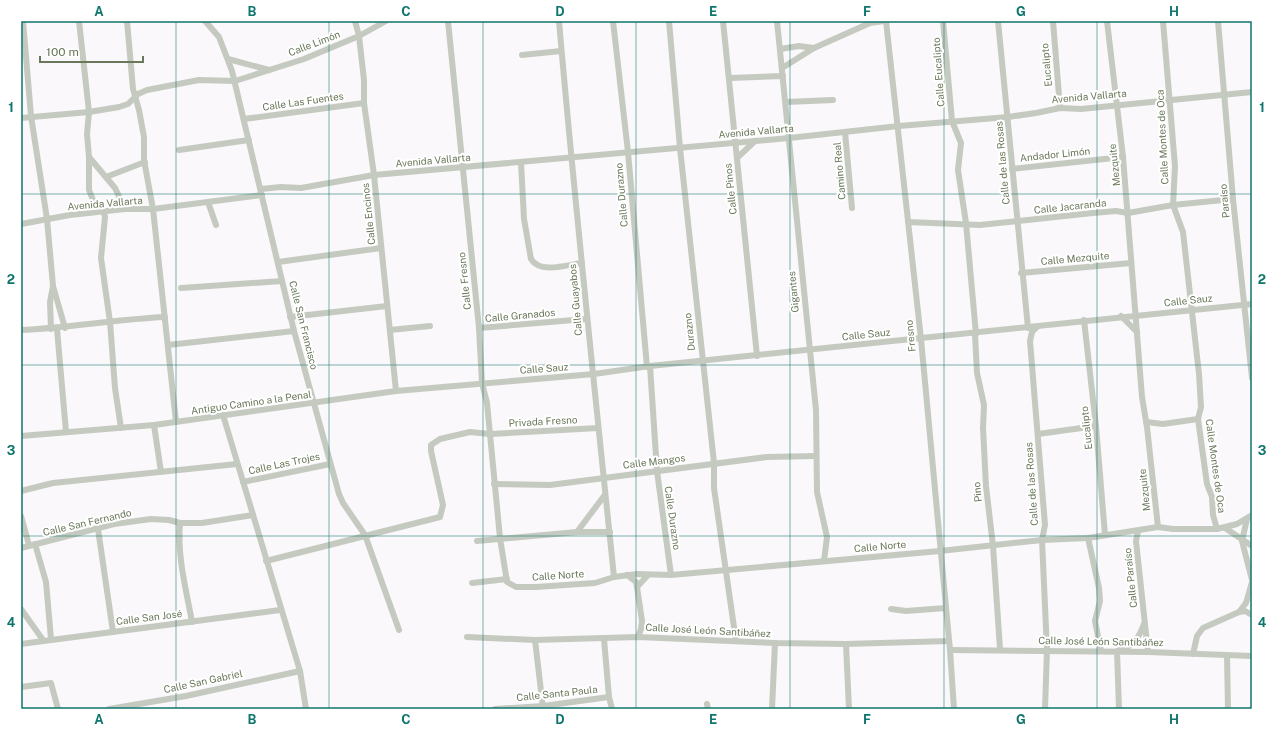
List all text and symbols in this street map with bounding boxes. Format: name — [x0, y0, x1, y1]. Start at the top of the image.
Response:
text: A — [94, 4, 104, 19]
text: B — [248, 4, 257, 19]
text: C — [401, 4, 411, 19]
text: D — [555, 4, 565, 19]
text: E — [709, 4, 717, 19]
text: F — [863, 4, 871, 19]
text: G — [1016, 4, 1026, 19]
text: H — [1169, 4, 1179, 19]
street label: Calle Limón — [286, 28, 342, 58]
street label: Calle Eucalipto — [930, 37, 946, 107]
scale bar — [40, 38, 143, 64]
street label: Eucalipto — [1038, 42, 1054, 87]
text: 100 m — [46, 45, 79, 59]
street label: Avenida Vallarta — [1051, 87, 1127, 105]
street label: Calle Las Fuentes — [262, 89, 344, 113]
street label: Calle Montes de Oca — [1154, 89, 1170, 185]
text: 1 — [8, 100, 14, 115]
text: 1 — [1259, 100, 1265, 115]
street label: Calle de las Rosas — [992, 121, 1012, 205]
street label: Avenida Vallarta — [718, 122, 794, 140]
street label: Camino Real — [830, 142, 848, 200]
street label: Mezquite — [1106, 143, 1122, 187]
street label: Andador Limón — [1019, 144, 1091, 164]
street label: Avenida Vallarta — [395, 151, 471, 169]
street label: Calle Durazno — [612, 162, 630, 228]
street label: Calle Pinos — [721, 163, 739, 215]
street label: Calle Encinos — [359, 182, 377, 246]
street label: Paraíso — [1217, 183, 1231, 219]
street label: Avenida Vallarta — [67, 194, 143, 212]
street label: Calle Jacaranda — [1033, 196, 1107, 216]
street label: Calle Mezquite — [1040, 249, 1110, 267]
street label: Calle Fresno — [455, 251, 473, 310]
street label: Calle Guayabos — [566, 264, 584, 336]
street label: Gigantes — [785, 271, 801, 313]
text: 2 — [7, 272, 15, 287]
text: 2 — [1258, 272, 1266, 287]
street label: Calle San Francisco — [287, 279, 321, 371]
street label: Calle Sauz — [1163, 291, 1213, 309]
street label: Calle Granados — [484, 306, 556, 324]
street label: Durazno — [681, 312, 697, 352]
street label: Fresno — [902, 319, 918, 352]
street label: Calle Sauz — [841, 325, 891, 343]
street label: Calle Sauz — [519, 360, 569, 376]
street label: Antiguo Camino a la Penal — [190, 388, 312, 416]
street label: Eucalipto — [1078, 405, 1094, 450]
street label: Privada Fresno — [508, 413, 578, 429]
street label: Calle Montes de Oca — [1203, 418, 1229, 514]
street label: Calle de las Rosas — [1022, 442, 1040, 526]
text: 3 — [7, 443, 16, 458]
text: 3 — [1258, 443, 1267, 458]
street label: Calle Las Trojes — [247, 450, 321, 476]
street label: Calle Mangos — [622, 451, 686, 471]
street label: Mezquite — [1136, 468, 1152, 512]
street label: Pino — [970, 481, 984, 503]
street label: Calle Durazno — [663, 485, 683, 551]
street label: Calle San Fernando — [42, 506, 133, 538]
street label: Calle Norte — [853, 538, 907, 554]
street label: Calle Paraíso — [1121, 547, 1139, 609]
street label: Calle Norte — [531, 567, 585, 583]
street label: Calle San José — [115, 607, 183, 627]
text: 4 — [7, 615, 16, 630]
text: 4 — [1258, 615, 1267, 630]
street label: Calle José León Santibáñez — [645, 621, 771, 639]
street label: Calle José León Santibáñez — [1038, 634, 1164, 648]
street label: Calle San Gabriel — [162, 667, 244, 695]
street label: Calle Santa Paula — [516, 683, 598, 703]
text: A — [94, 712, 104, 727]
text: B — [248, 712, 257, 727]
text: C — [401, 712, 411, 727]
text: D — [555, 712, 565, 727]
text: E — [709, 712, 717, 727]
text: F — [863, 712, 871, 727]
text: G — [1016, 712, 1026, 727]
text: H — [1169, 712, 1179, 727]

